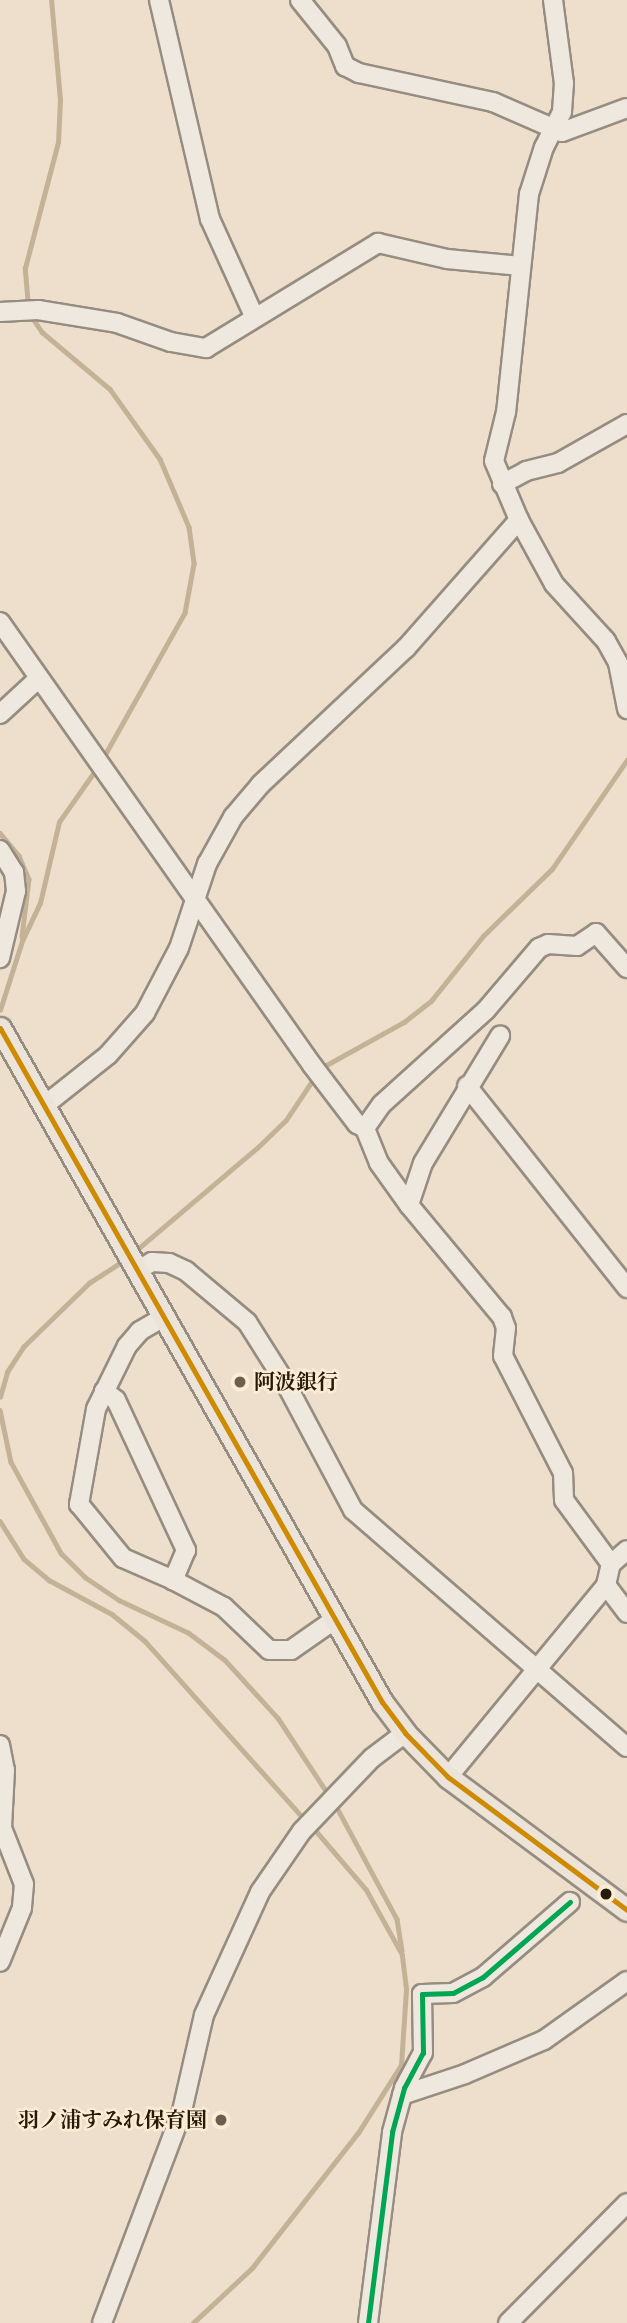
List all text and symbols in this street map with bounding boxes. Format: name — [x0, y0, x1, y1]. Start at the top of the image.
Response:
place label: 阿波銀行 — [254, 1369, 338, 1395]
marker: 阿波銀行 — [232, 1374, 248, 1390]
unlabelled marker — [599, 1887, 613, 1901]
place label: 羽ノ浦すみれ保育園 — [18, 2107, 207, 2133]
marker: 羽ノ浦すみれ保育園 — [213, 2112, 229, 2128]

